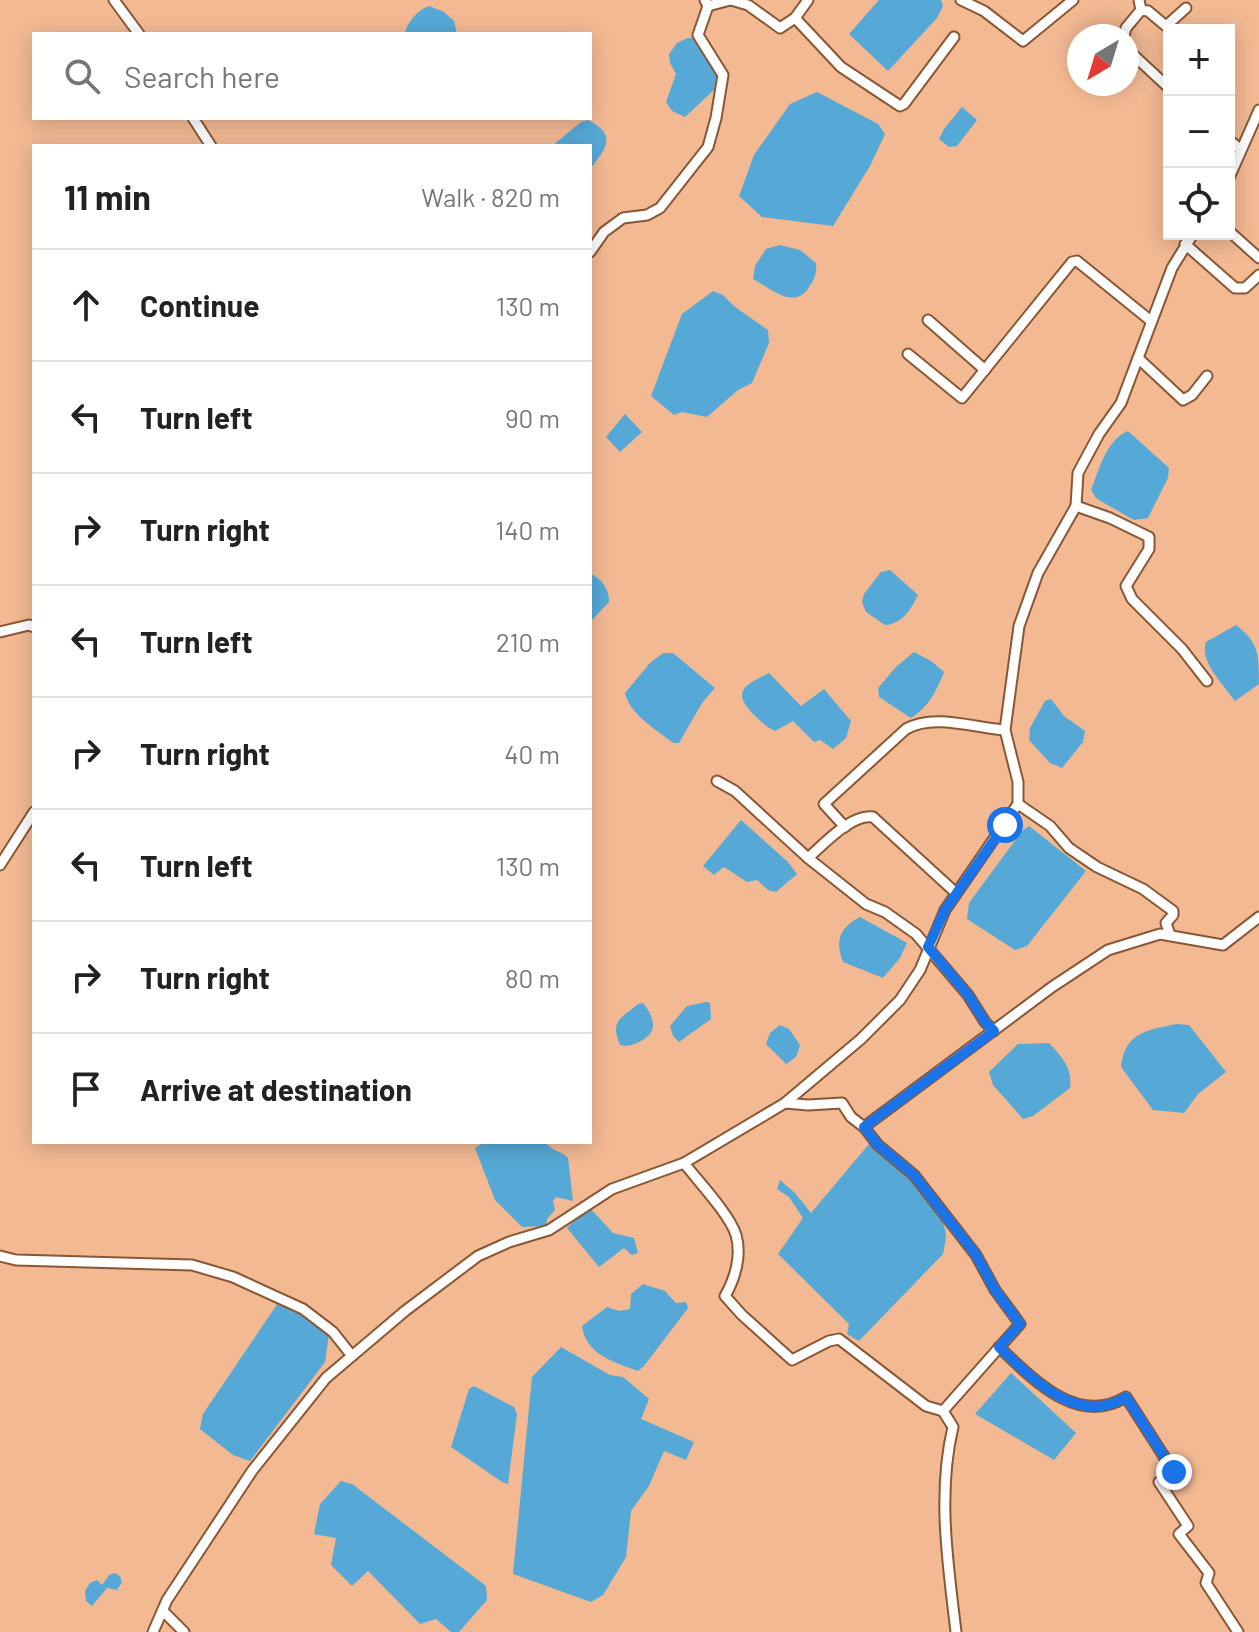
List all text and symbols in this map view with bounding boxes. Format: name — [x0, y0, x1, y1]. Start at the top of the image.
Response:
north arrow — [1067, 24, 1139, 96]
map controls — [1163, 24, 1235, 240]
button: + — [1163, 24, 1235, 96]
search box — [32, 32, 592, 120]
icon: search — [60, 54, 104, 98]
text: Search here — [124, 58, 280, 94]
button: − — [1163, 96, 1235, 168]
button: locate — [1163, 168, 1235, 240]
text: 11 min — [64, 176, 151, 217]
text: Walk · 820 m — [421, 181, 560, 212]
icon: ahead — [64, 283, 108, 327]
text: Continue — [140, 287, 260, 323]
text: 130 m — [496, 290, 560, 321]
icon: left — [64, 395, 108, 439]
text: Turn left — [140, 399, 253, 435]
text: 90 m — [505, 402, 560, 433]
icon: right — [64, 507, 108, 551]
text: Turn right — [140, 511, 270, 547]
text: 140 m — [495, 514, 560, 545]
icon: left — [64, 619, 108, 663]
text: Turn left — [140, 623, 253, 659]
text: 210 m — [496, 626, 560, 657]
icon: right — [64, 731, 108, 775]
text: Turn right — [140, 735, 270, 771]
text: 40 m — [504, 738, 560, 769]
route start — [987, 807, 1023, 843]
icon: left — [64, 843, 108, 887]
text: Turn left — [140, 847, 253, 883]
text: 130 m — [496, 850, 560, 881]
icon: right — [64, 955, 108, 999]
text: Turn right — [140, 959, 270, 995]
text: 80 m — [505, 962, 560, 993]
icon: arrive — [64, 1067, 108, 1111]
text: Arrive at destination — [140, 1071, 412, 1107]
route end — [1156, 1454, 1192, 1490]

